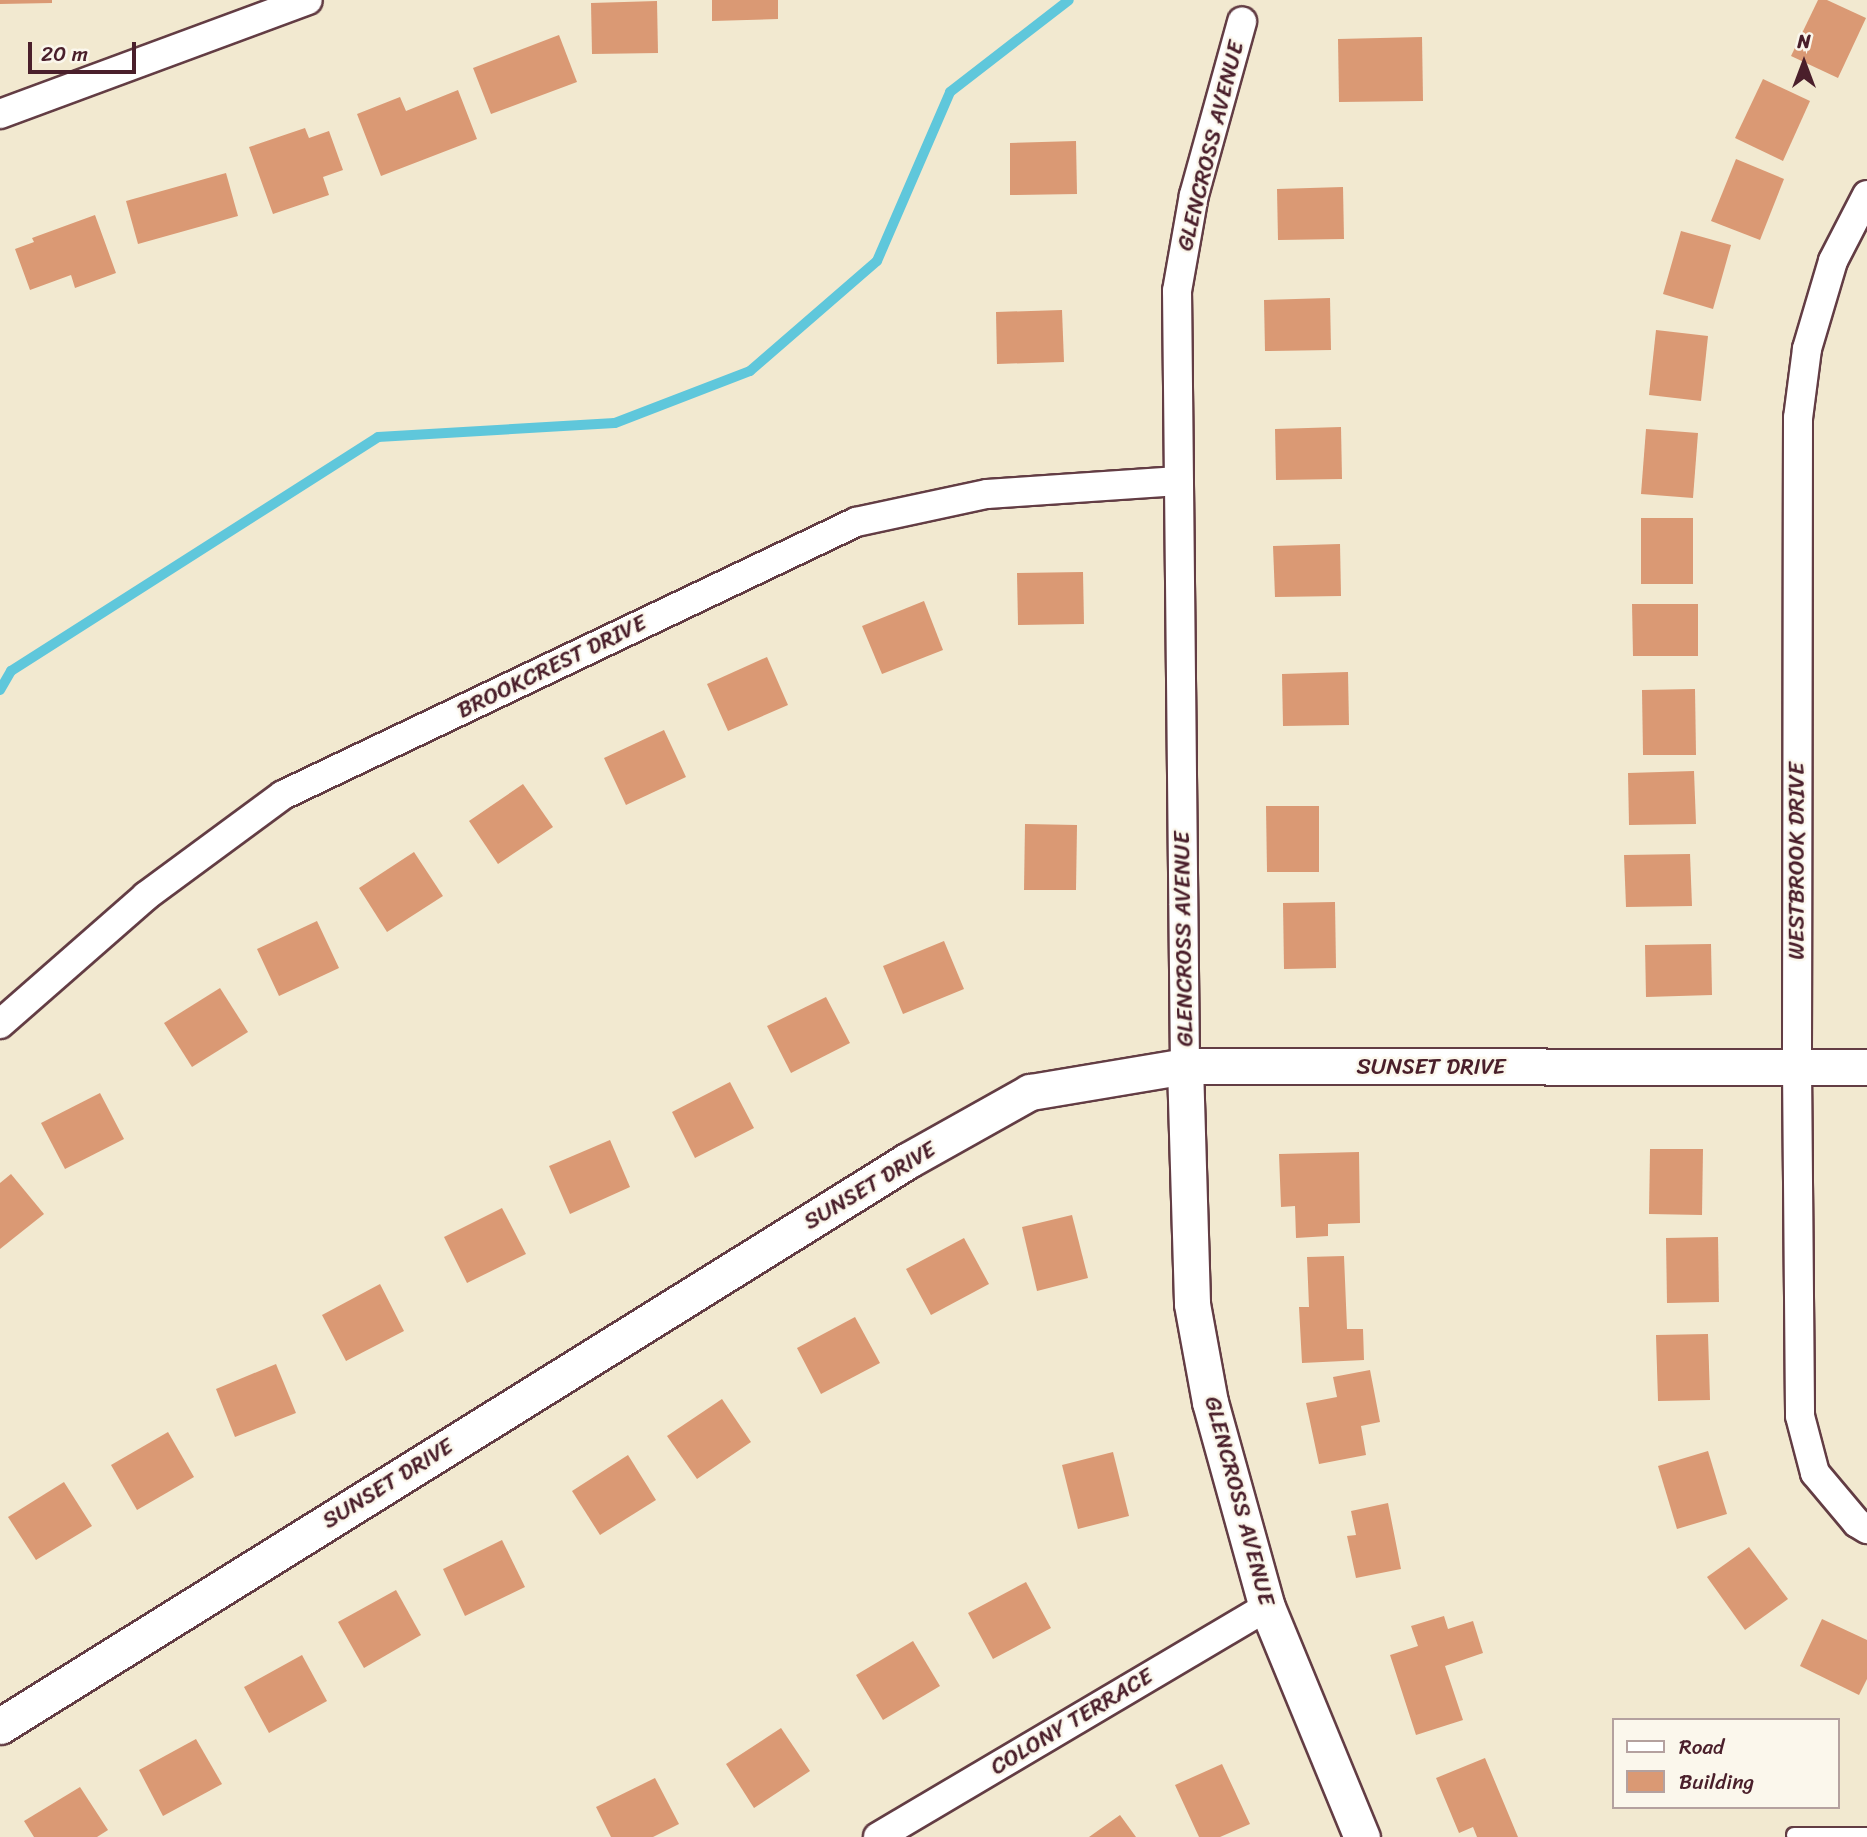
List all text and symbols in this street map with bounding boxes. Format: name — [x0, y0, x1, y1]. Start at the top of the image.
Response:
text: N — [1797, 25, 1811, 58]
scale bar — [32, 28, 140, 72]
north arrow — [1769, 28, 1839, 98]
text: 20 m — [41, 35, 88, 73]
street label: GLENCROSS AVENUE — [1172, 38, 1250, 254]
street label: BROOKCREST DRIVE — [453, 609, 651, 725]
street label: WESTBROOK DRIVE — [1783, 762, 1811, 960]
street label: GLENCROSS AVENUE — [1168, 831, 1200, 1047]
street label: SUNSET DRIVE — [1355, 1053, 1507, 1081]
street label: SUNSET DRIVE — [797, 1135, 943, 1237]
street label: GLENCROSS AVENUE — [1198, 1394, 1280, 1608]
street label: SUNSET DRIVE — [316, 1432, 460, 1536]
street label: COLONY TERRACE — [986, 1663, 1158, 1781]
legend — [1612, 1718, 1839, 1809]
text: Road — [1679, 1728, 1724, 1766]
text: Building — [1679, 1763, 1754, 1801]

